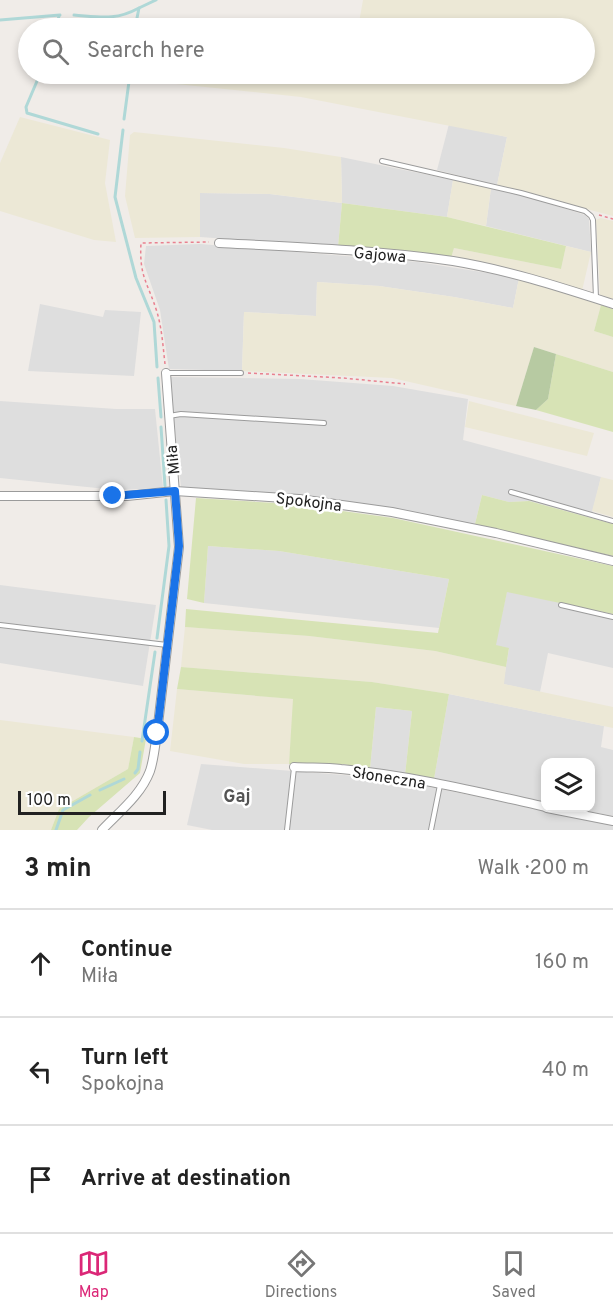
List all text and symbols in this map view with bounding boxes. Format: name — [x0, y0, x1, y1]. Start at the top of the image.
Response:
search box — [18, 18, 595, 84]
icon: search — [39, 35, 72, 68]
text: Search here — [87, 38, 205, 65]
street label: Gajowa — [353, 244, 407, 268]
street label: Miła — [162, 444, 185, 476]
route end — [99, 482, 125, 508]
street label: Spokojna — [275, 489, 343, 517]
route start — [143, 719, 169, 745]
map controls — [541, 758, 595, 812]
button: layers — [541, 758, 595, 812]
street label: Słoneczna — [350, 763, 427, 795]
district label: Gaj — [223, 786, 251, 809]
scale bar — [18, 788, 166, 816]
text: 100 m — [27, 791, 71, 811]
text: 3 min — [24, 853, 92, 886]
text: Walk · 200 m — [478, 856, 589, 882]
text: Continue — [81, 937, 172, 964]
icon: ahead — [24, 947, 57, 980]
text: 160 m — [535, 950, 589, 976]
text: Miła — [81, 964, 118, 990]
text: Turn left — [81, 1045, 169, 1072]
icon: left — [24, 1055, 57, 1088]
text: 40 m — [542, 1058, 589, 1084]
text: Spokojna — [81, 1072, 164, 1098]
icon: arrive — [24, 1163, 57, 1196]
text: Arrive at destination — [81, 1166, 291, 1193]
tab: Map — [77, 1247, 110, 1303]
tab: Directions — [265, 1247, 337, 1303]
tab: Saved — [492, 1247, 536, 1303]

